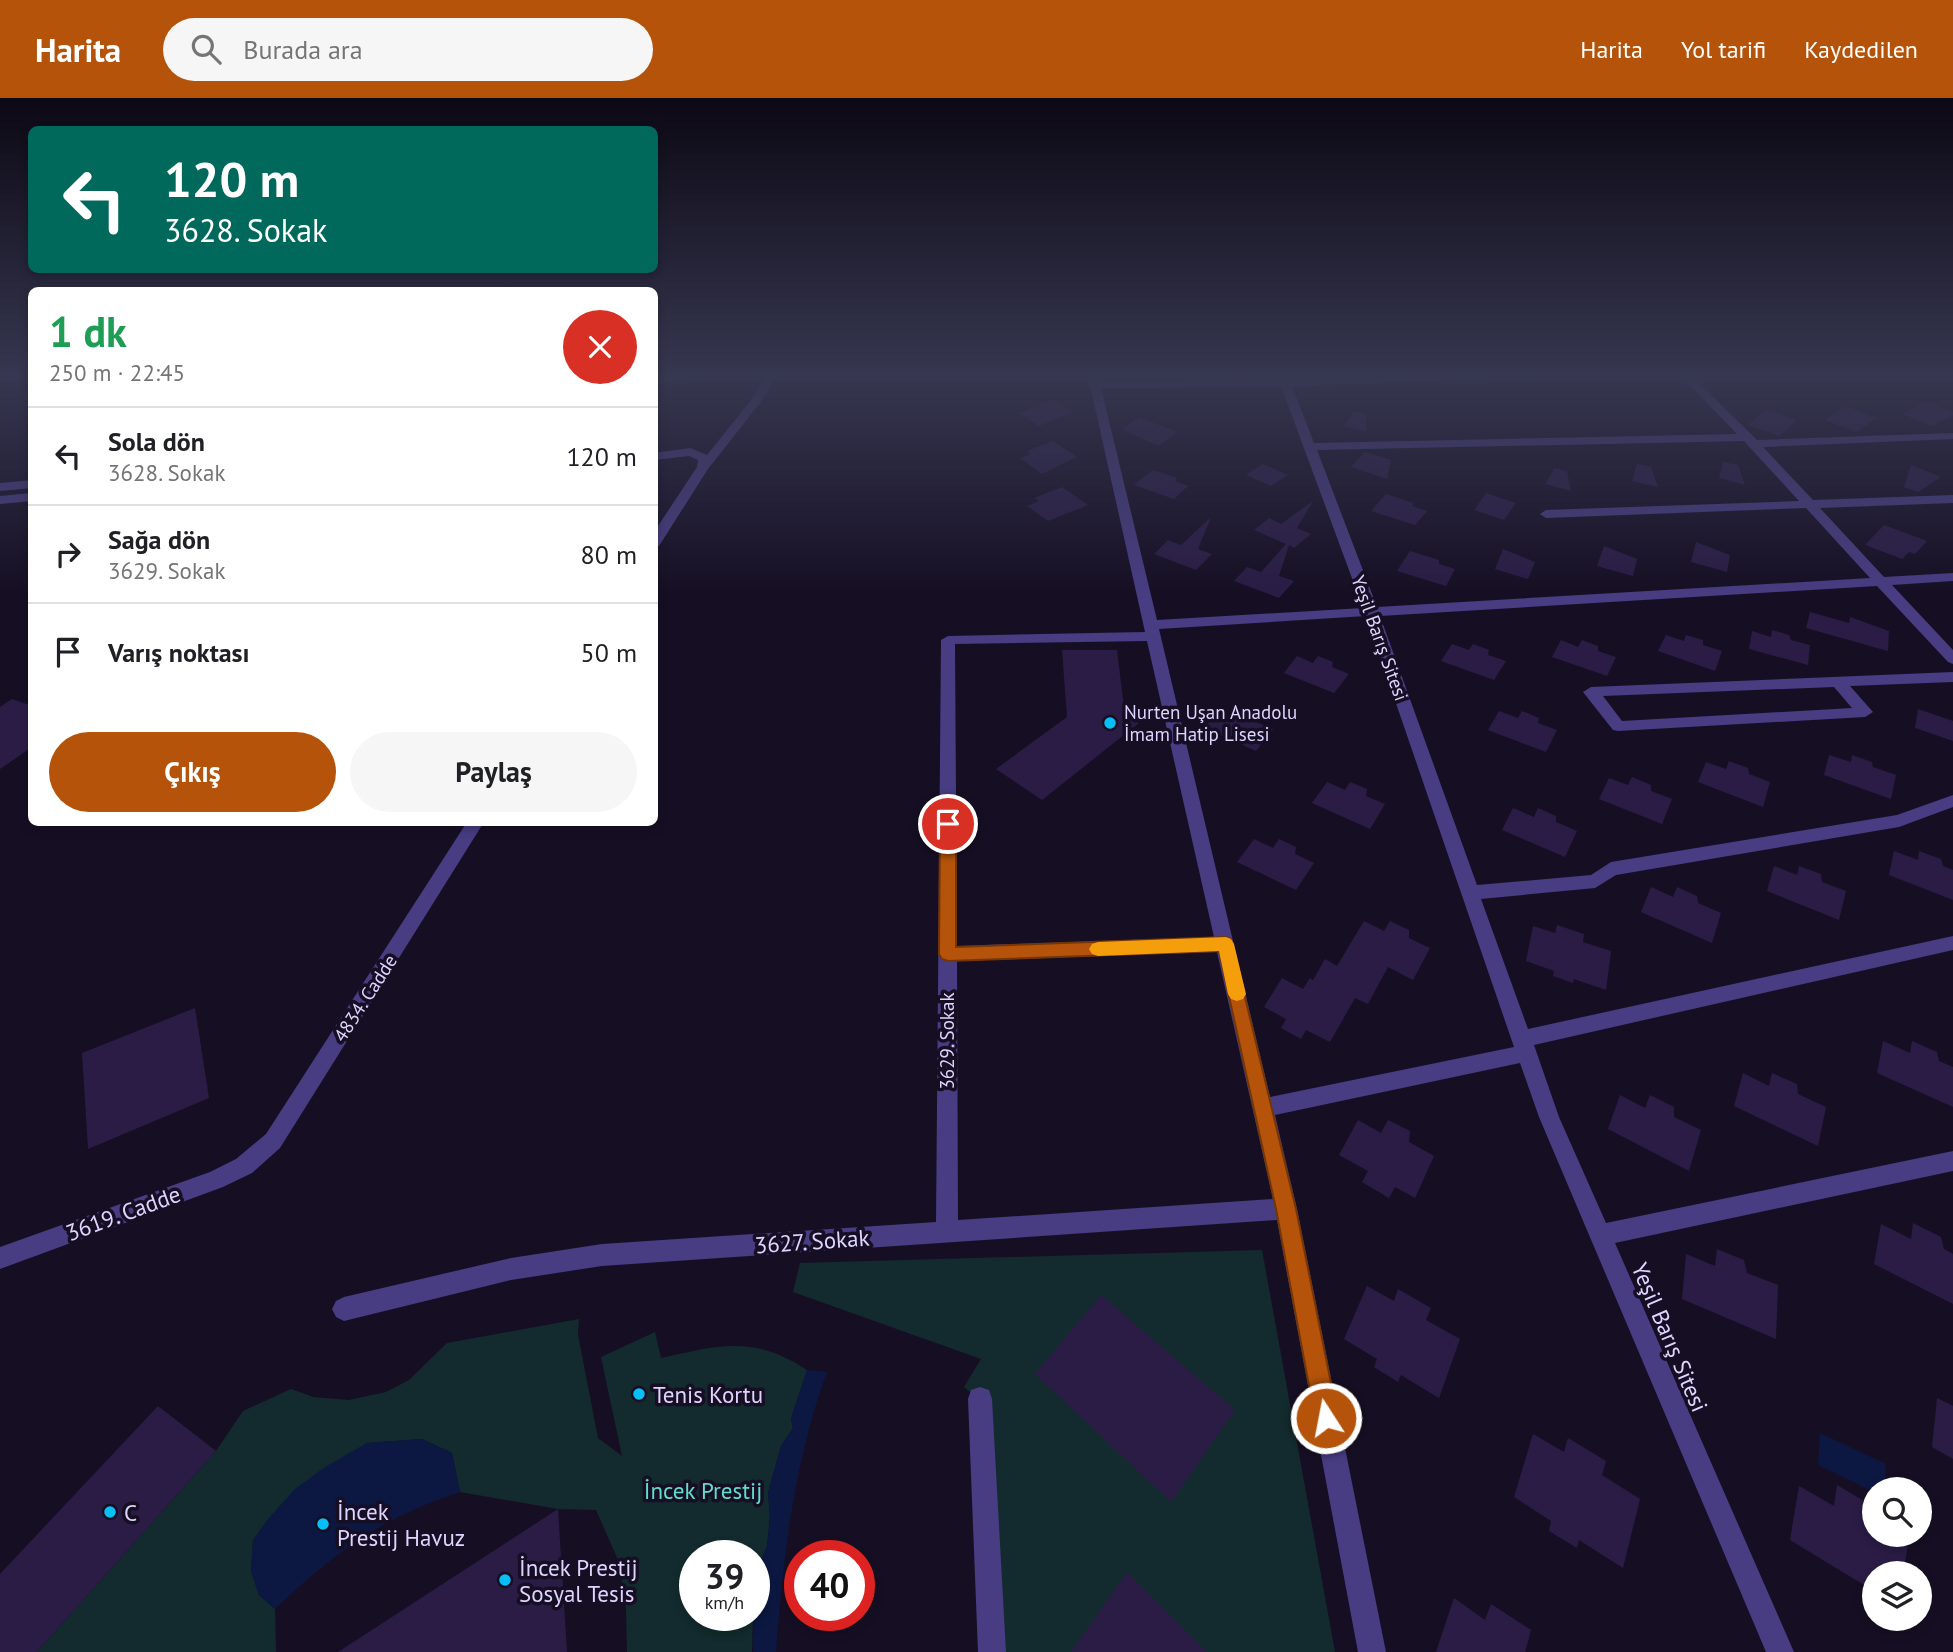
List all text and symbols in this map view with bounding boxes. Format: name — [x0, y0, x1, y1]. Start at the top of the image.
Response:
search box — [163, 18, 653, 81]
text: Harita — [35, 28, 121, 71]
icon: search — [187, 30, 225, 68]
text: Burada ara — [243, 33, 363, 66]
text: Harita — [1580, 34, 1643, 65]
text: Yol tarifi — [1681, 34, 1766, 65]
text: Kaydedilen — [1804, 34, 1918, 65]
text: 120 m — [164, 147, 299, 211]
icon: left — [49, 154, 140, 245]
text: 3628. Sokak — [164, 209, 327, 251]
text: 1 dk — [49, 304, 127, 359]
button: close — [563, 310, 637, 384]
text: 250 m · 22:45 — [49, 358, 185, 387]
text: Sola dön — [108, 425, 205, 458]
icon: left — [49, 437, 87, 475]
text: 120 m — [566, 440, 637, 473]
text: 3628. Sokak — [108, 458, 225, 487]
text: Sağa dön — [108, 523, 210, 556]
icon: right — [49, 535, 87, 573]
text: 80 m — [581, 538, 637, 571]
text: 3629. Sokak — [108, 556, 225, 585]
street label: Yeşil Barış Sitesi — [1346, 572, 1414, 704]
icon: arrive — [49, 633, 87, 671]
text: Varış noktası — [108, 636, 250, 669]
text: 50 m — [581, 636, 637, 669]
place label: Nurten Uşan Anadolu İmam Hatip Lisesi — [1124, 700, 1297, 746]
marker: Nurten Uşan Anadolu İmam Hatip Lisesi — [1102, 715, 1118, 731]
button: Çıkış — [49, 732, 336, 812]
button: Paylaş — [350, 732, 637, 812]
pin — [918, 794, 978, 854]
icon: arrive — [929, 805, 967, 843]
street label: 4834. Cadde — [328, 950, 402, 1046]
street label: 3629. Sokak — [935, 993, 959, 1089]
street label: 3619. Cadde — [62, 1179, 184, 1247]
street label: 3627. Sokak — [754, 1223, 870, 1259]
street label: Yeşil Barış Sitesi — [1626, 1258, 1714, 1416]
place label: Tenis Kortu — [653, 1380, 763, 1409]
position arrow — [1289, 1381, 1363, 1455]
marker: Tenis Kortu — [631, 1386, 647, 1402]
park label: İncek Prestij — [644, 1476, 762, 1505]
map controls — [1862, 1477, 1932, 1631]
button: search — [1862, 1477, 1932, 1547]
place label: İncek Prestij Havuz — [337, 1497, 465, 1552]
place label: C — [124, 1498, 137, 1527]
marker: C — [102, 1504, 118, 1520]
marker: İncek Prestij Havuz — [315, 1516, 331, 1532]
speed limit sign: 40 — [784, 1540, 875, 1631]
place label: İncek Prestij Sosyal Tesis — [519, 1553, 638, 1608]
text: 39 — [705, 1553, 744, 1599]
button: layers — [1862, 1561, 1932, 1631]
marker: İncek Prestij Sosyal Tesis — [497, 1572, 513, 1588]
text: km/h — [705, 1591, 744, 1614]

